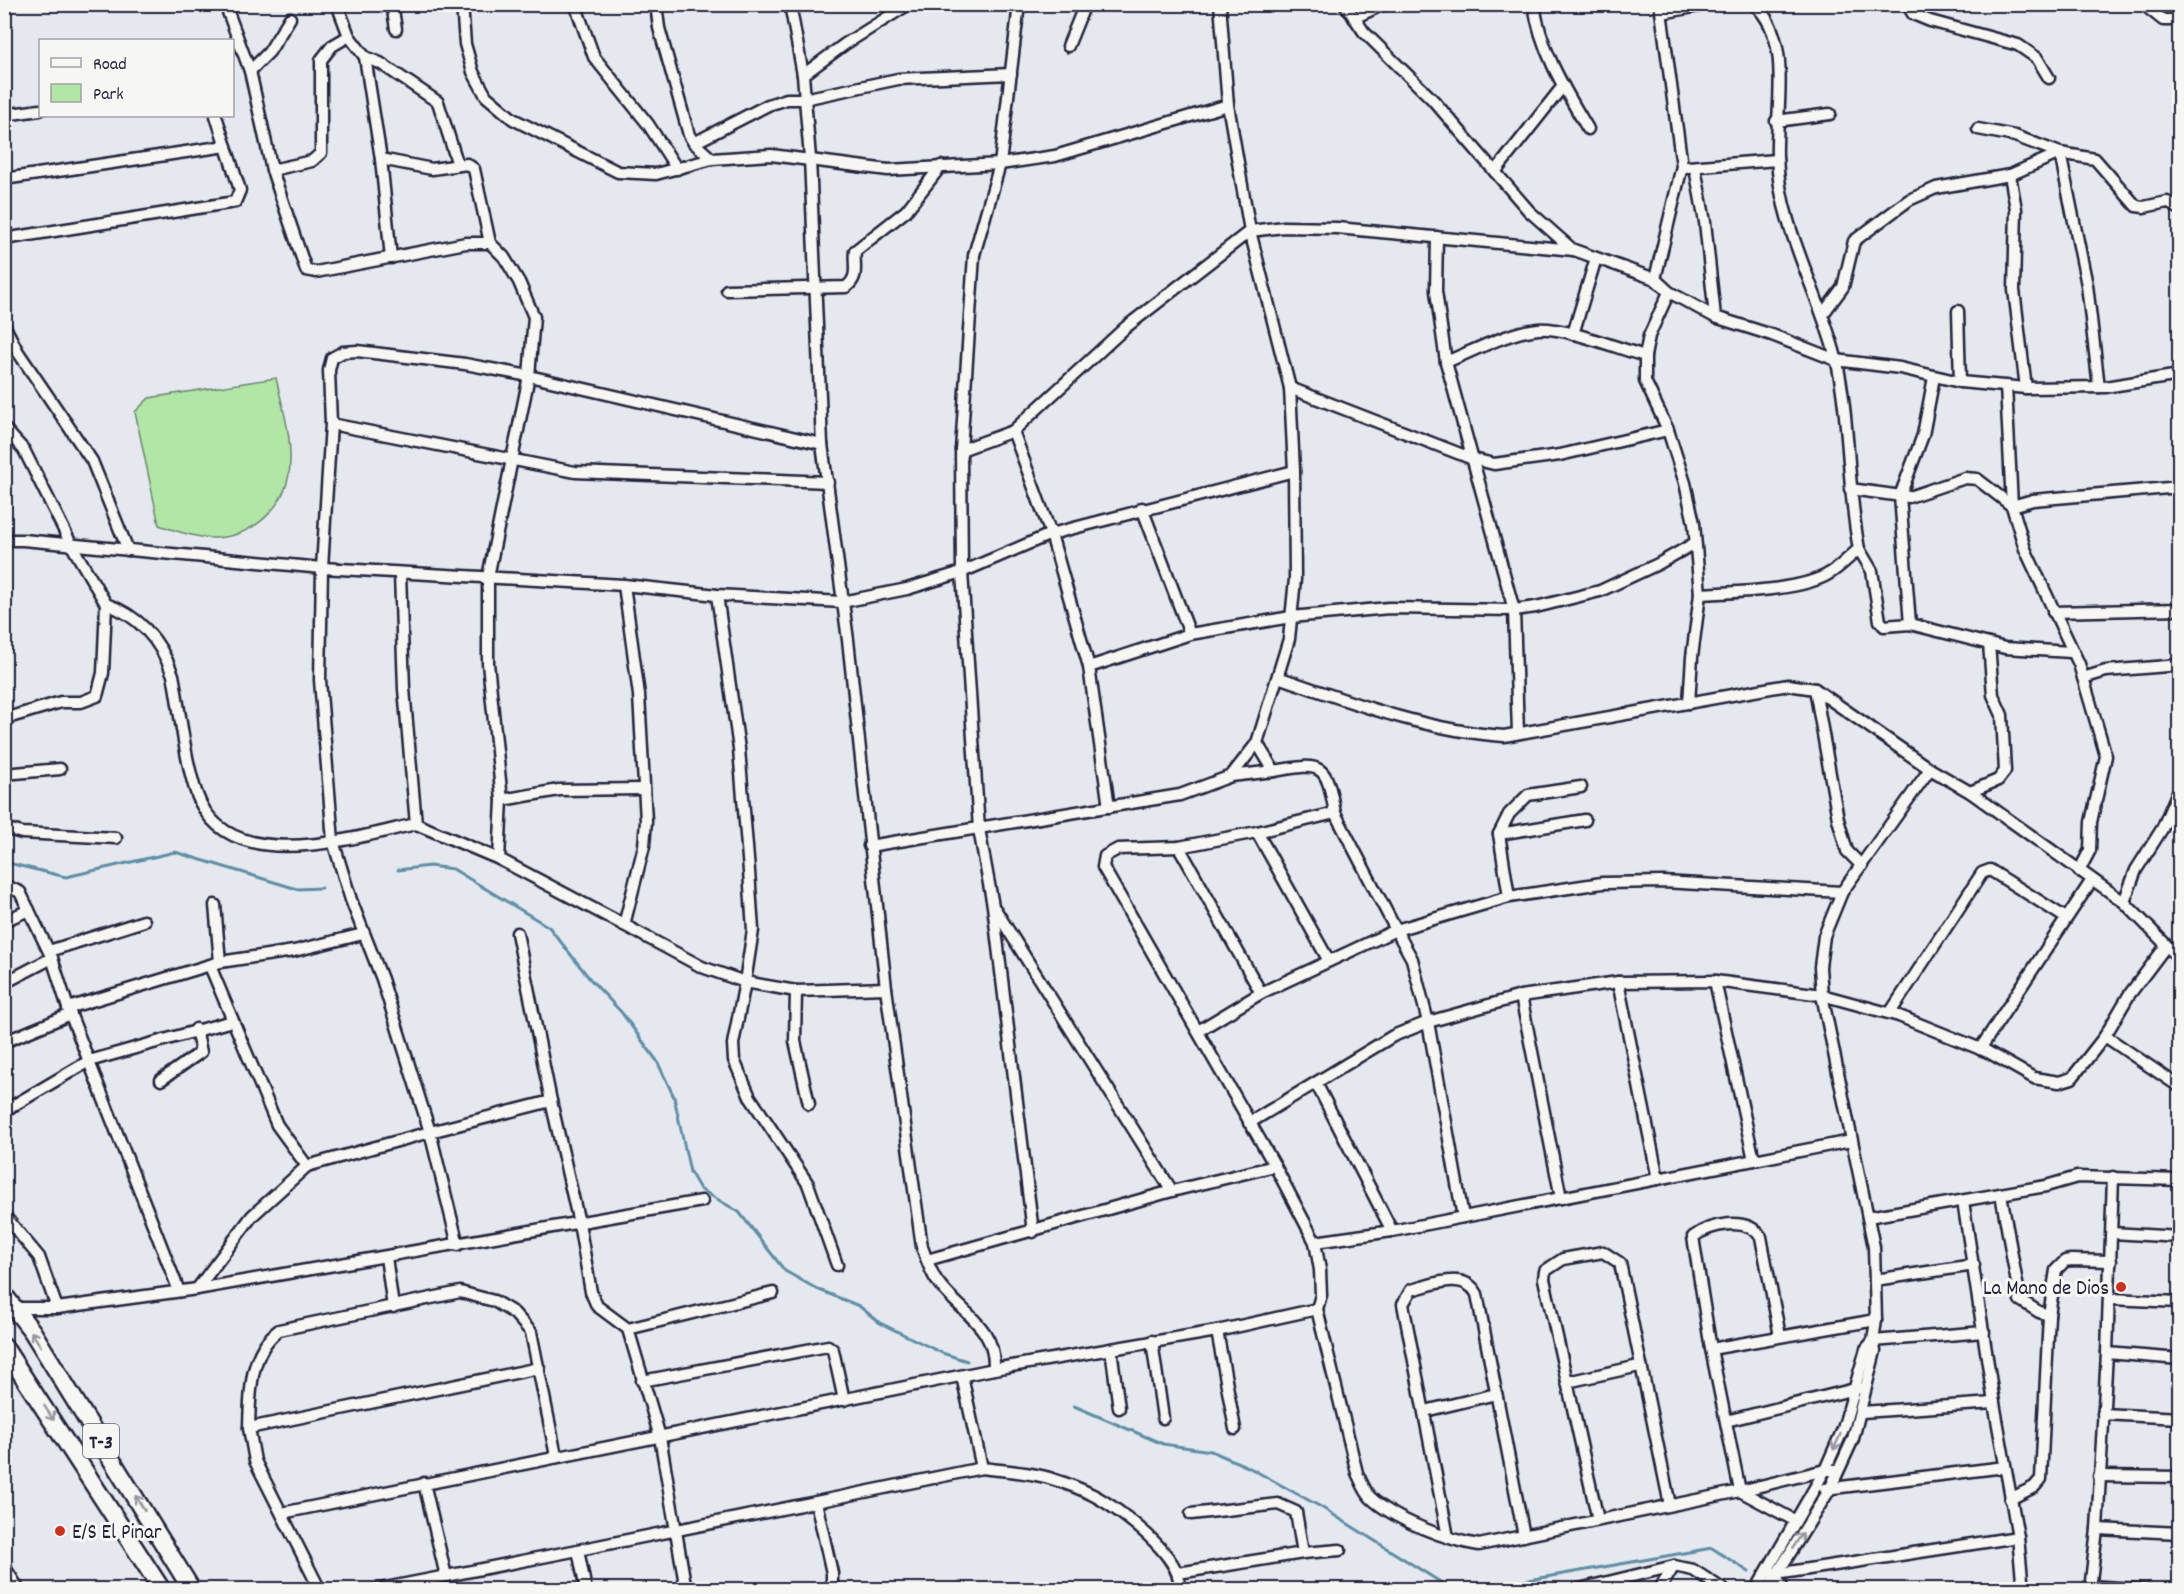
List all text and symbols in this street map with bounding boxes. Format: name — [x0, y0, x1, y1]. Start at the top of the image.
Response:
legend — [39, 39, 234, 117]
text: Road — [93, 53, 127, 78]
text: Park — [93, 83, 124, 108]
place label: La Mano de Dios — [1983, 1275, 2109, 1305]
marker: La Mano de Dios — [2114, 1280, 2128, 1294]
one-way arrow — [30, 1331, 42, 1347]
one-way arrow — [43, 1404, 55, 1421]
road number: T-3 — [83, 1424, 119, 1458]
one-way arrow — [1831, 1433, 1842, 1451]
one-way arrow — [134, 1495, 147, 1512]
place label: E/S El Pinar — [72, 1519, 162, 1549]
marker: E/S El Pinar — [53, 1524, 67, 1538]
one-way arrow — [1792, 1532, 1804, 1549]

